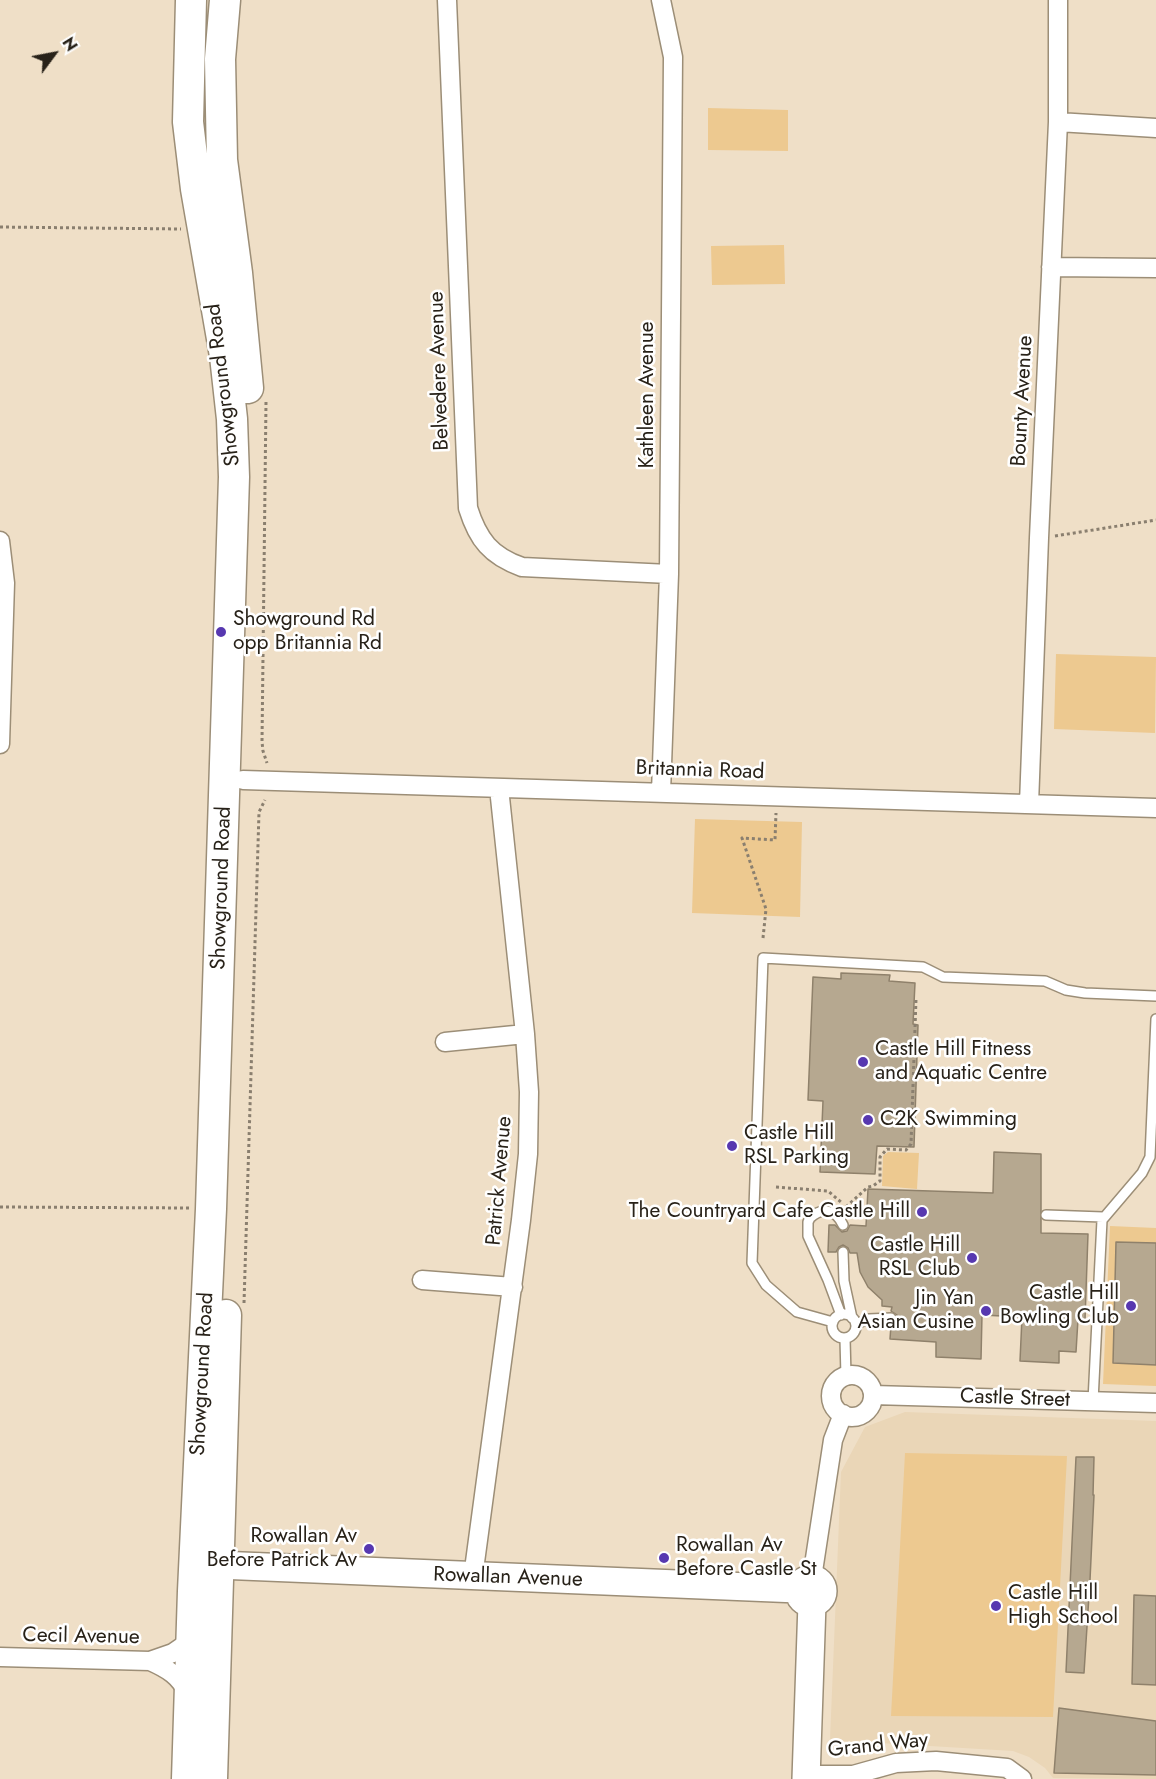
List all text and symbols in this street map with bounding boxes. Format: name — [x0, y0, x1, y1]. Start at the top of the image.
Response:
north arrow — [24, 24, 84, 84]
text: N — [57, 33, 83, 56]
street label: Belvedere Avenue — [425, 291, 455, 451]
street label: Showground Road — [202, 302, 246, 468]
street label: Kathleen Avenue — [635, 321, 661, 469]
street label: Bounty Avenue — [1007, 335, 1039, 467]
place label: Showground Rd opp Britannia Rd — [233, 607, 382, 657]
marker: Showground Rd opp Britannia Rd — [214, 625, 228, 639]
street label: Britannia Road — [635, 756, 765, 786]
street label: Showground Road — [207, 806, 237, 970]
place label: Castle Hill Fitness and Aquatic Centre — [875, 1037, 1047, 1087]
marker: Castle Hill Fitness and Aquatic Centre — [856, 1055, 870, 1069]
place label: C2K Swimming — [880, 1107, 1017, 1133]
marker: C2K Swimming — [861, 1113, 875, 1127]
street label: Patrick Avenue — [482, 1115, 518, 1247]
place label: Castle Hill RSL Parking — [744, 1121, 849, 1171]
marker: Castle Hill RSL Parking — [725, 1139, 739, 1153]
place label: The Countryard Cafe Castle Hill — [629, 1199, 910, 1225]
marker: The Countryard Cafe Castle Hill — [915, 1205, 929, 1219]
place label: Castle Hill RSL Club — [870, 1233, 960, 1283]
marker: Castle Hill RSL Club — [965, 1251, 979, 1265]
place label: Castle Hill Bowling Club — [1000, 1281, 1119, 1331]
place label: Jin Yan Asian Cusine — [858, 1286, 974, 1336]
street label: Showground Road — [186, 1292, 220, 1456]
marker: Castle Hill Bowling Club — [1124, 1299, 1138, 1313]
marker: Jin Yan Asian Cusine — [979, 1304, 993, 1318]
street label: Castle Street — [960, 1384, 1070, 1414]
place label: Rowallan Av Before Patrick Av — [207, 1524, 357, 1574]
place label: Rowallan Av Before Castle St — [676, 1533, 816, 1583]
marker: Rowallan Av Before Patrick Av — [362, 1542, 376, 1556]
marker: Rowallan Av Before Castle St — [657, 1551, 671, 1565]
street label: Rowallan Avenue — [433, 1563, 583, 1593]
place label: Castle Hill High School — [1008, 1581, 1118, 1631]
marker: Castle Hill High School — [989, 1599, 1003, 1613]
street label: Cecil Avenue — [22, 1623, 140, 1651]
street label: Grand Way — [827, 1728, 929, 1764]

